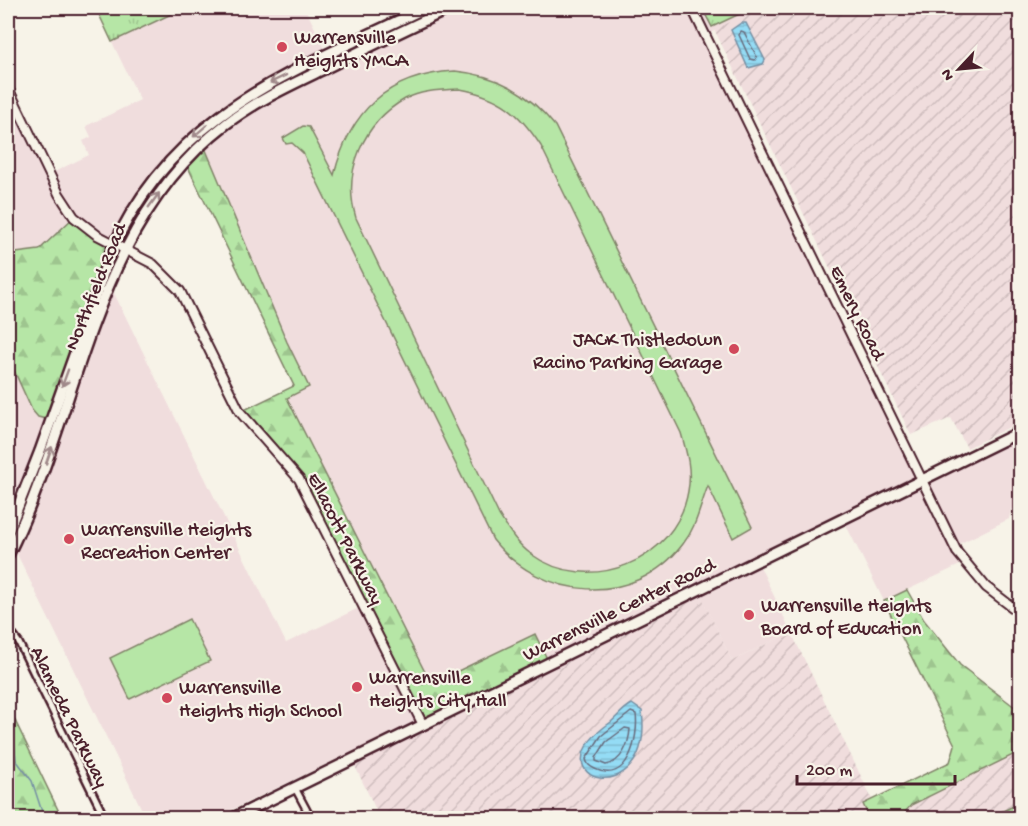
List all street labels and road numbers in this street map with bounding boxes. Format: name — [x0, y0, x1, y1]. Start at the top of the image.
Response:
street label: Northfield Road — [61, 218, 134, 354]
street label: Emery Road — [823, 263, 890, 367]
street label: Ellacott Parkway — [301, 470, 387, 610]
street label: Warrensville Center Road — [520, 554, 722, 668]
street label: Alameda Parkway — [24, 643, 112, 792]

